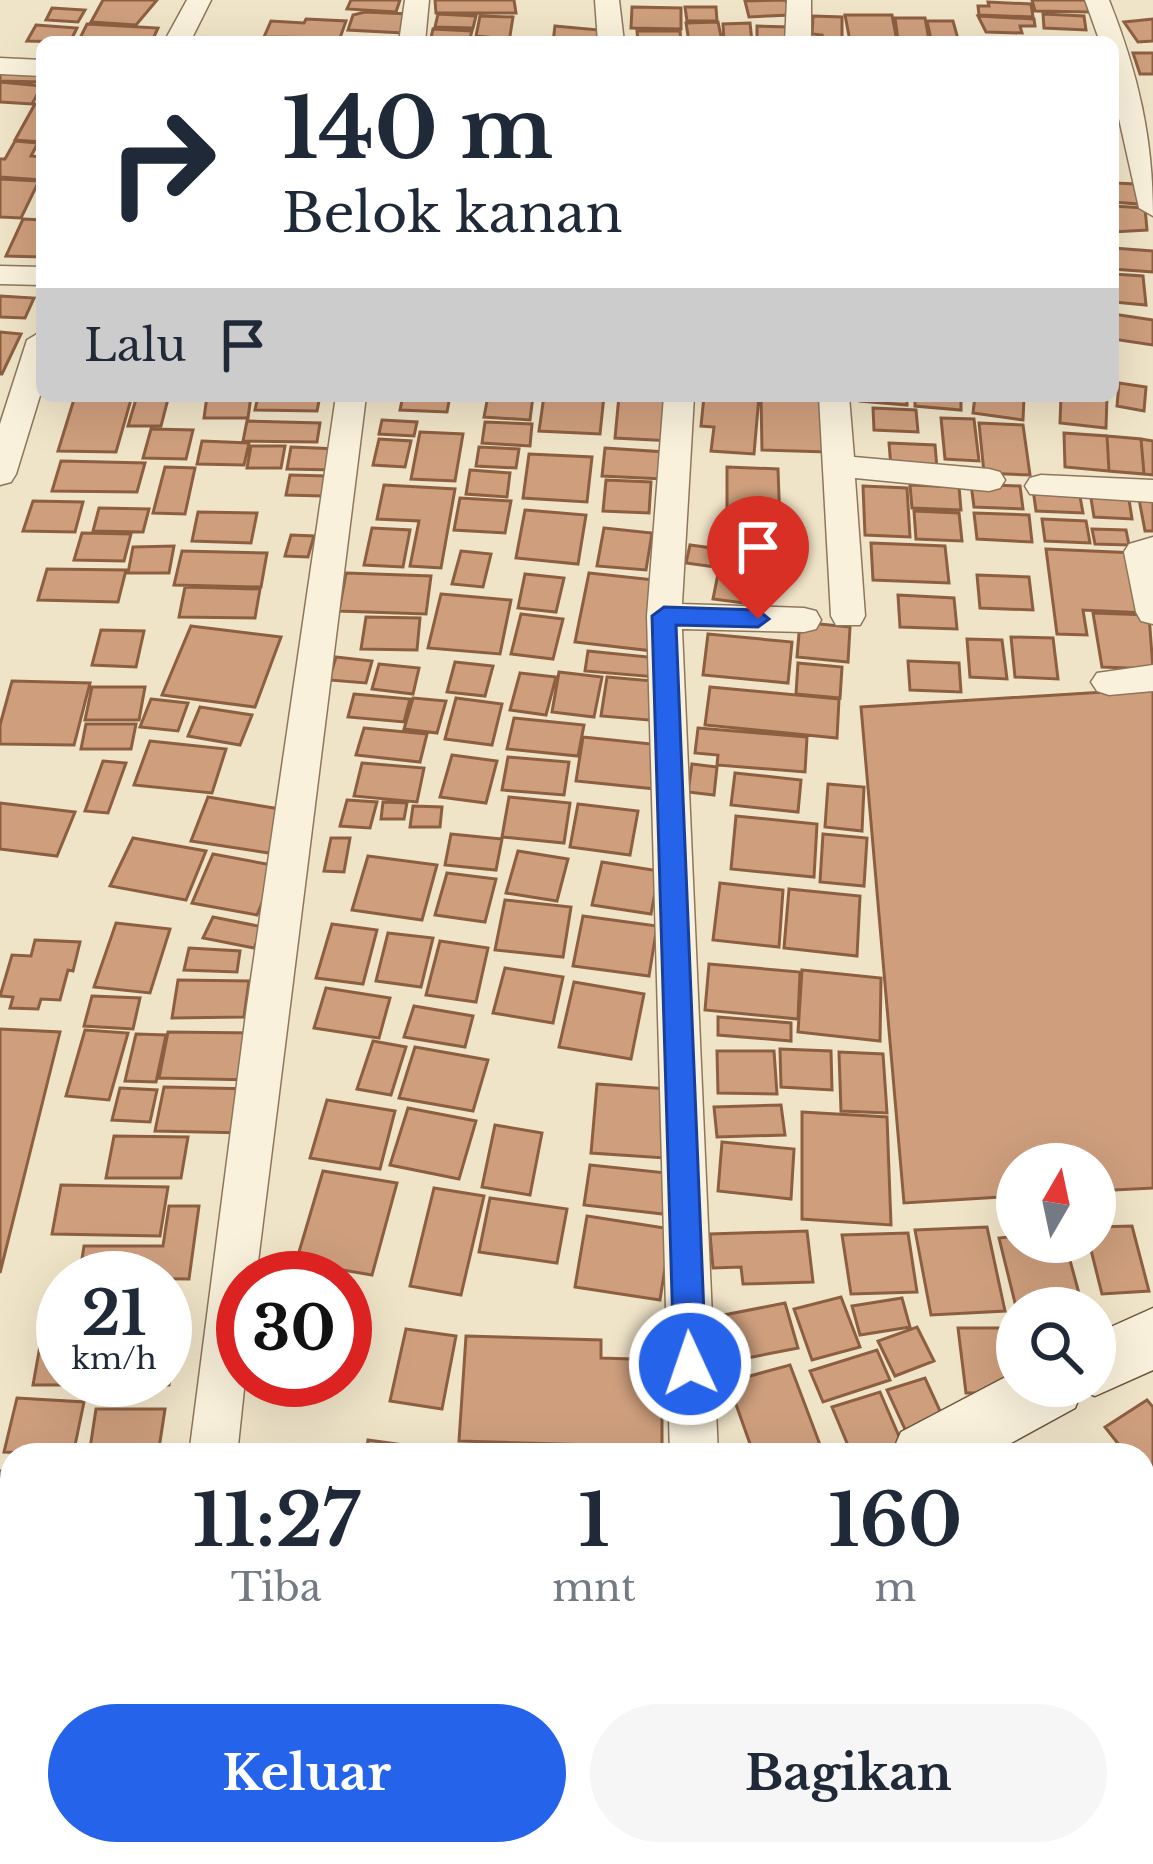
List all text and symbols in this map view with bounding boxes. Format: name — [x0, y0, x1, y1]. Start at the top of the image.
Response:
text: 140 m — [282, 77, 553, 181]
icon: right — [84, 84, 240, 240]
text: Belok kanan — [282, 180, 623, 247]
icon: arrive — [210, 312, 276, 378]
text: Lalu — [84, 317, 186, 373]
pin — [707, 496, 809, 619]
icon: arrive — [725, 514, 791, 580]
north arrow — [996, 1143, 1116, 1263]
map controls — [996, 1143, 1116, 1407]
speed limit sign: 30 — [216, 1251, 372, 1407]
text: 21 — [81, 1277, 147, 1351]
button: search — [996, 1287, 1116, 1407]
position arrow — [627, 1301, 753, 1427]
text: km/h — [71, 1340, 157, 1377]
text: 11:27 — [192, 1476, 360, 1565]
text: 1 — [578, 1476, 610, 1565]
text: 160 — [828, 1476, 962, 1565]
text: Tiba — [231, 1563, 321, 1612]
text: mnt — [552, 1563, 636, 1612]
text: m — [874, 1563, 916, 1612]
button: Keluar — [48, 1704, 566, 1842]
button: Bagikan — [590, 1704, 1107, 1842]

